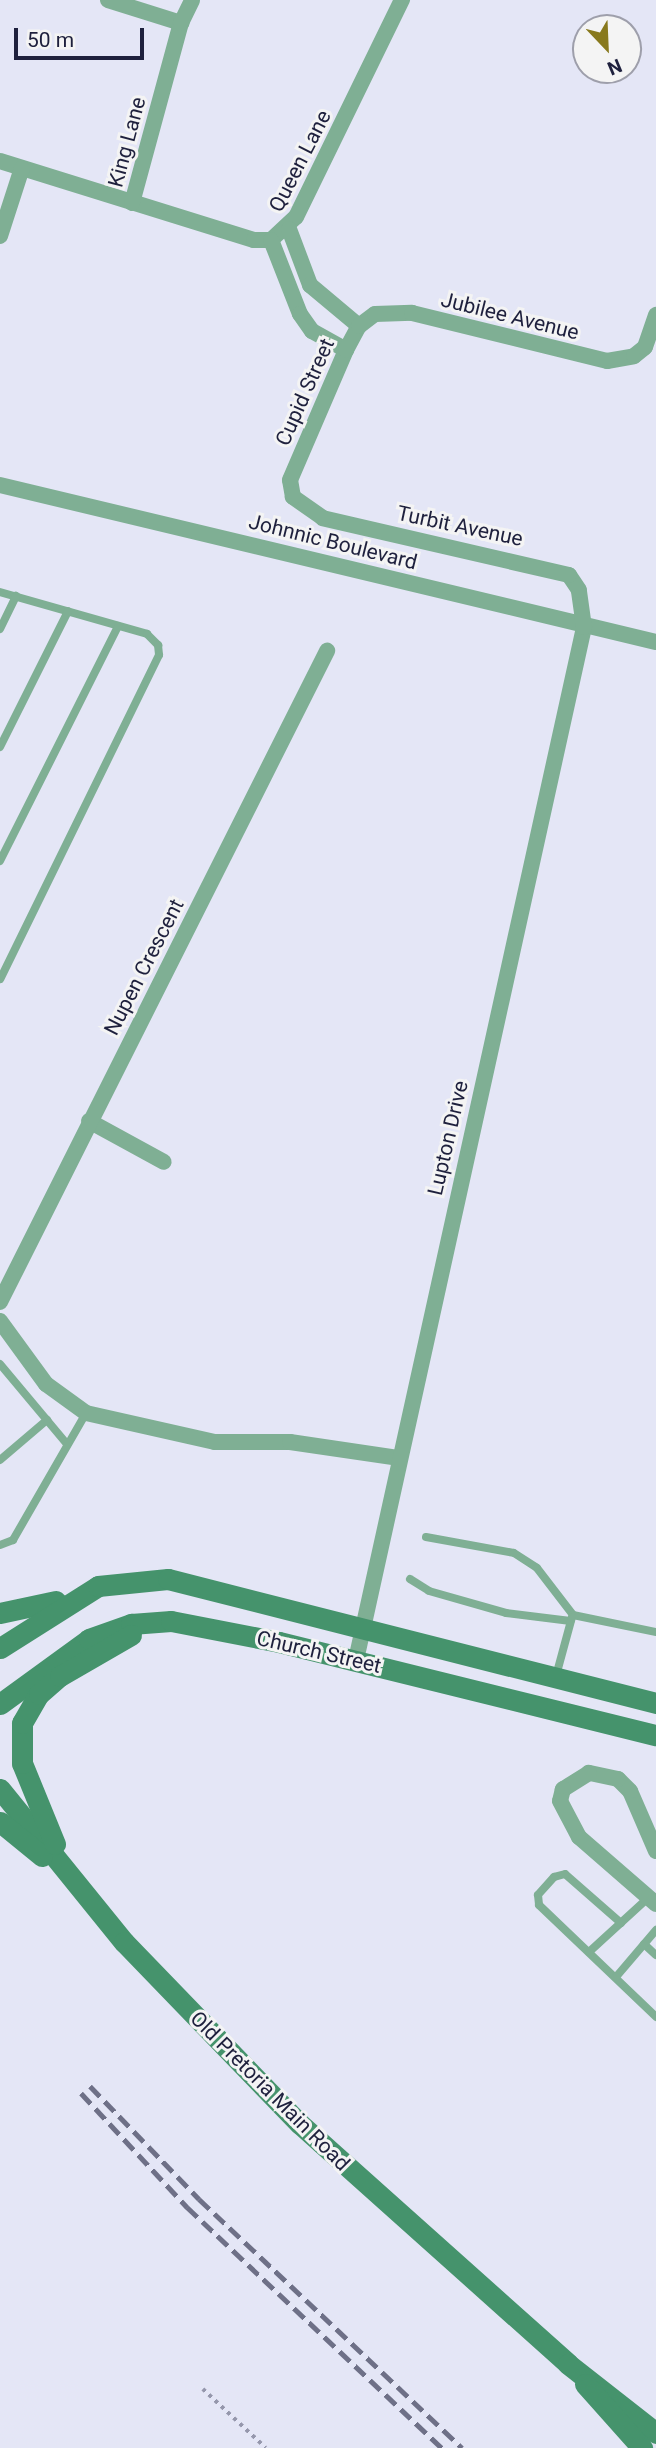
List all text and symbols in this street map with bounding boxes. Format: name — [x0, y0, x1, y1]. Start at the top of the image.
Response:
scale bar — [18, 14, 147, 58]
north arrow — [572, 14, 642, 84]
text: 50 m — [27, 28, 74, 52]
text: N — [604, 54, 625, 80]
street label: King Lane — [103, 94, 151, 190]
street label: Queen Lane — [264, 106, 336, 216]
street label: Jubilee Avenue — [438, 287, 582, 345]
street label: Cupid Street — [270, 335, 340, 449]
street label: Turbit Avenue — [395, 500, 525, 552]
street label: Johnnic Boulevard — [246, 509, 420, 575]
street label: Nupen Crescent — [99, 895, 189, 1039]
street label: Lupton Drive — [423, 1078, 473, 1198]
street label: Church Street — [254, 1625, 384, 1679]
street label: Old Pretoria Main Road — [185, 2006, 355, 2176]

